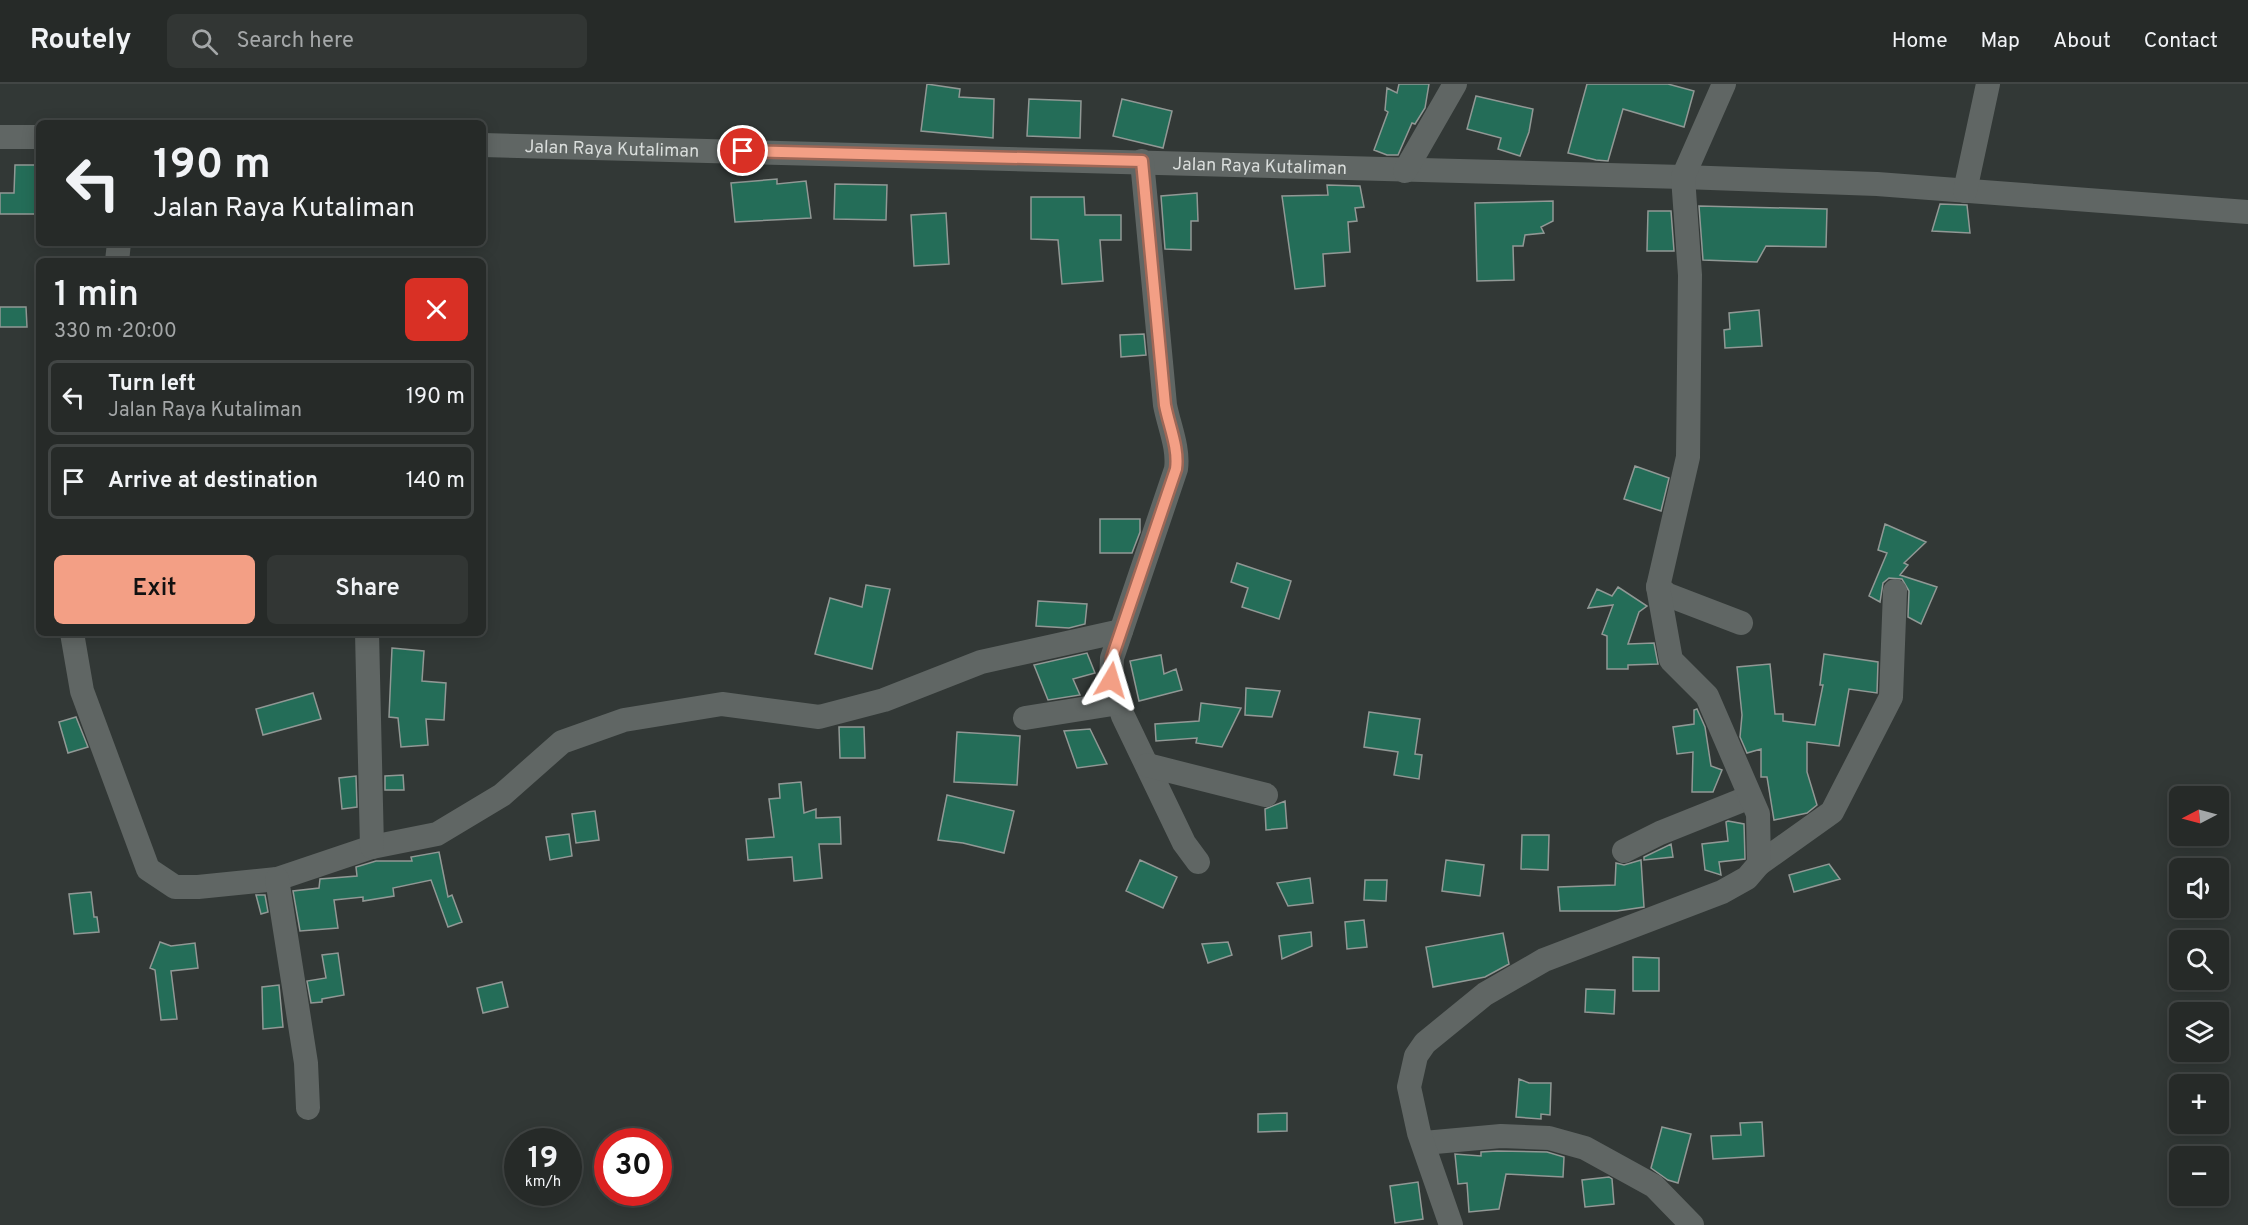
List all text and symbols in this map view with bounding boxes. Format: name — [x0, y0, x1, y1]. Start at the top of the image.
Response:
search box — [167, 14, 587, 68]
text: Routely — [30, 23, 131, 59]
icon: search — [188, 25, 221, 58]
text: Search here — [236, 28, 354, 55]
text: Home — [1892, 28, 1948, 55]
text: Map — [1981, 28, 2020, 55]
text: About — [2053, 28, 2111, 55]
text: Contact — [2144, 28, 2218, 55]
pin — [717, 125, 768, 176]
icon: arrive — [726, 134, 759, 167]
street label: Jalan Raya Kutaliman — [524, 136, 700, 164]
text: 190 m — [153, 140, 271, 193]
icon: left — [54, 144, 132, 222]
street label: Jalan Raya Kutaliman — [1172, 153, 1347, 181]
text: Jalan Raya Kutaliman — [153, 192, 415, 226]
text: 1 min — [54, 273, 139, 319]
button: close — [405, 278, 468, 341]
text: 330 m · 20:00 — [54, 319, 177, 345]
text: Turn left — [108, 371, 196, 398]
icon: left — [57, 381, 90, 414]
text: 190 m — [406, 384, 465, 411]
text: Jalan Raya Kutaliman — [108, 398, 302, 424]
icon: arrive — [57, 465, 90, 498]
text: Arrive at destination — [108, 468, 318, 495]
text: 140 m — [406, 468, 465, 495]
button: Exit — [54, 555, 255, 624]
button: Share — [267, 555, 468, 624]
position arrow — [1079, 648, 1143, 712]
north arrow — [2169, 786, 2229, 846]
map controls — [2169, 786, 2229, 1206]
button: sound — [2169, 858, 2229, 918]
button: search — [2169, 930, 2229, 990]
button: layers — [2169, 1002, 2229, 1062]
button: + — [2169, 1074, 2229, 1134]
speed limit sign: 30 — [594, 1128, 672, 1206]
text: 19 — [528, 1141, 558, 1178]
button: − — [2169, 1146, 2229, 1206]
text: km/h — [525, 1173, 561, 1192]

